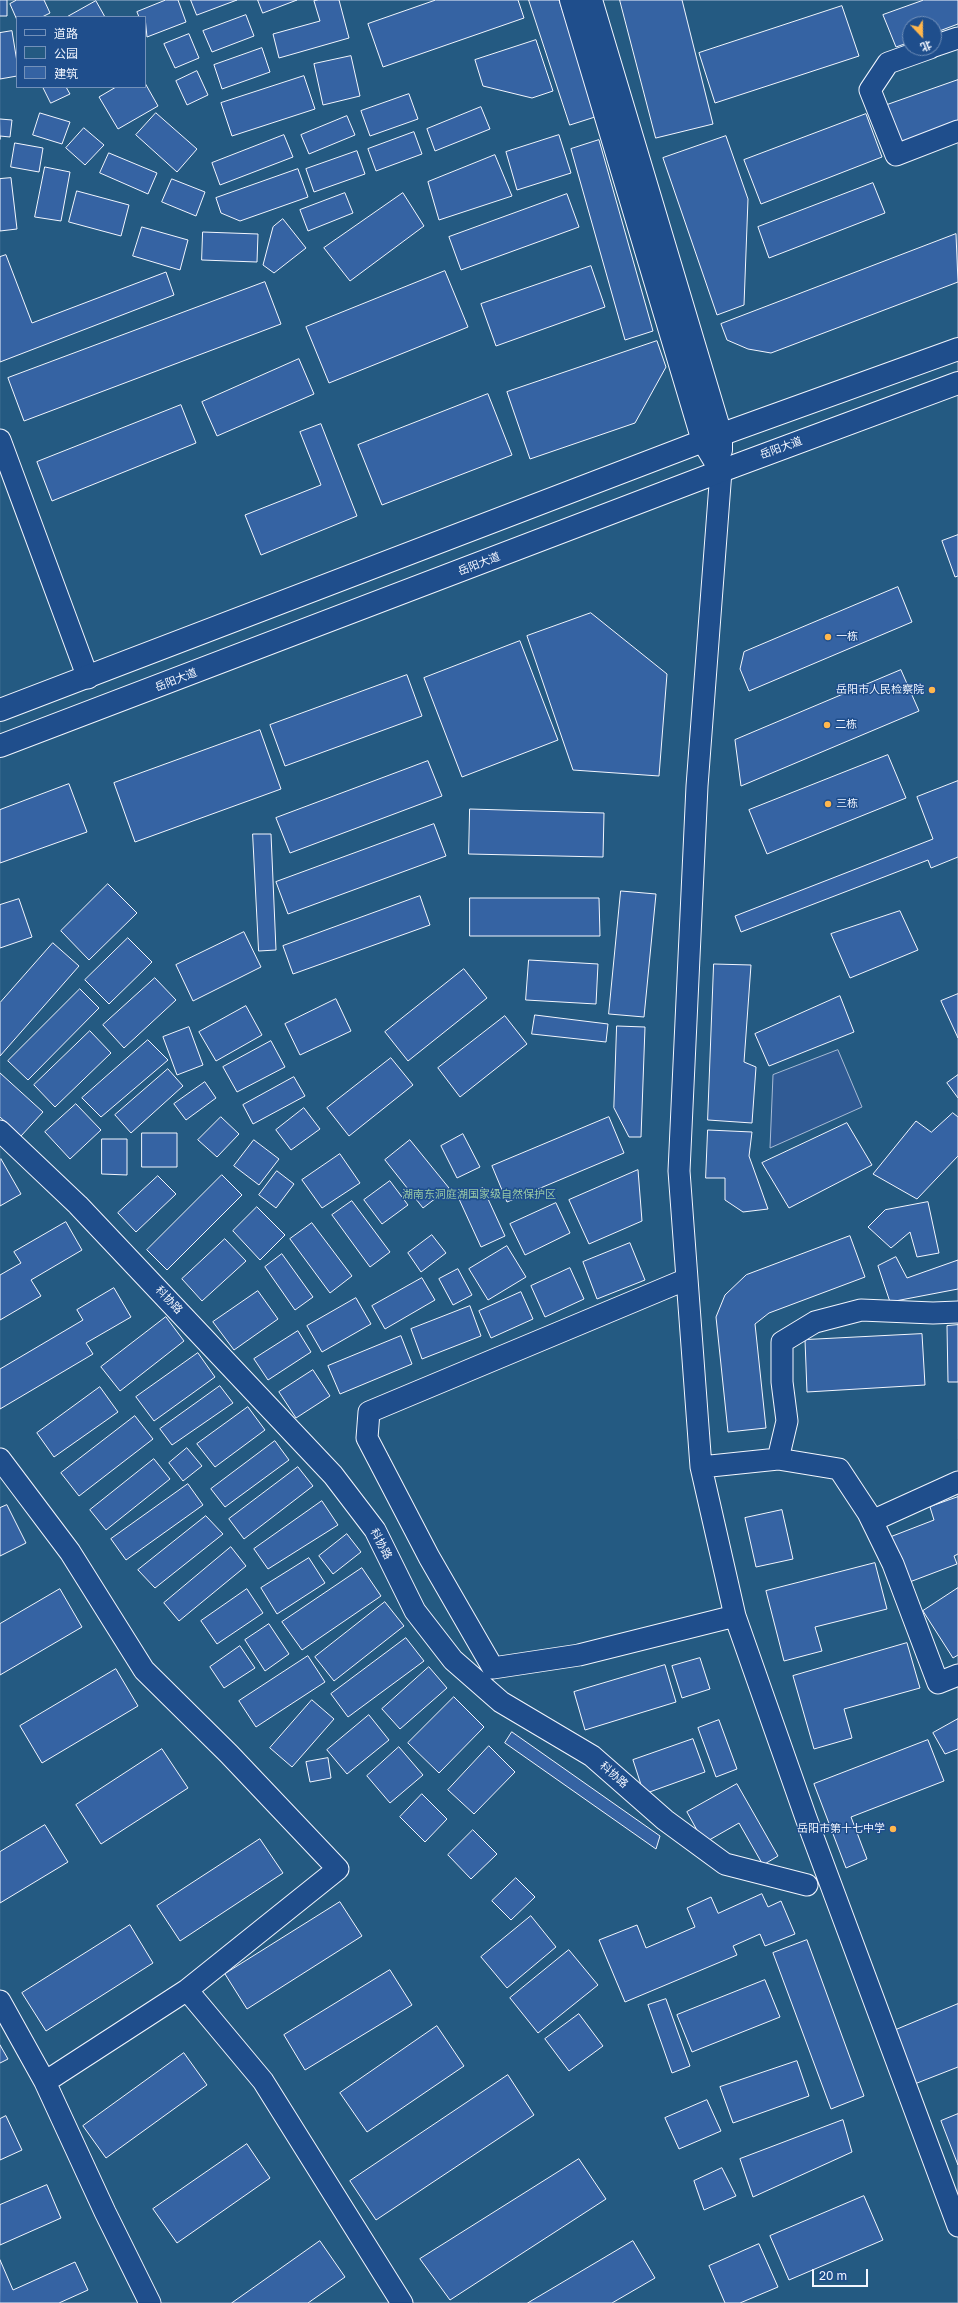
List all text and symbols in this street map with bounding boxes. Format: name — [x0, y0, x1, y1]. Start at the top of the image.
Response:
legend — [16, 16, 146, 88]
north arrow — [902, 16, 942, 56]
text: 道路 — [54, 26, 78, 41]
text: 北 — [919, 39, 934, 55]
text: 公园 — [54, 46, 78, 61]
text: 建筑 — [54, 66, 78, 81]
street label: 岳阳大道 — [758, 434, 804, 462]
street label: 岳阳大道 — [456, 550, 502, 578]
place label: 一栋 — [836, 630, 858, 644]
marker: 一栋 — [823, 632, 833, 642]
street label: 岳阳大道 — [153, 666, 199, 694]
place label: 岳阳市人民检察院 — [836, 683, 924, 697]
marker: 岳阳市人民检察院 — [927, 685, 937, 695]
place label: 二栋 — [835, 718, 857, 732]
marker: 二栋 — [822, 720, 832, 730]
place label: 三栋 — [836, 797, 858, 811]
marker: 三栋 — [823, 799, 833, 809]
park label: 湖南东洞庭湖国家级自然保护区 — [402, 1188, 556, 1202]
street label: 科协路 — [153, 1284, 185, 1316]
street label: 科协路 — [367, 1526, 395, 1562]
street label: 科协路 — [597, 1759, 631, 1791]
place label: 岳阳市第十七中学 — [797, 1822, 885, 1836]
marker: 岳阳市第十七中学 — [888, 1824, 898, 1834]
scale bar — [814, 2261, 870, 2287]
text: 20 m — [819, 2268, 847, 2283]

